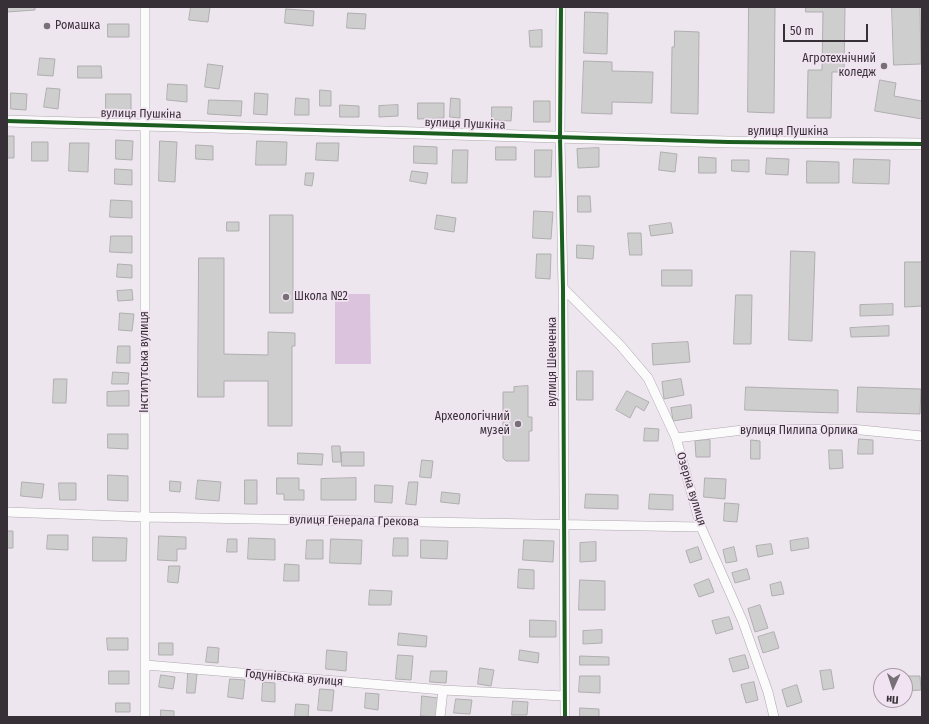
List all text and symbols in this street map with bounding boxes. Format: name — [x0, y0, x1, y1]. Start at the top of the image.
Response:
scale bar — [785, 16, 870, 42]
place label: Ромашка — [55, 19, 100, 33]
marker: Ромашка — [42, 21, 52, 31]
text: 50 m — [790, 24, 814, 38]
place label: Агротехнічний коледж — [802, 52, 876, 80]
marker: Агротехнічний коледж — [879, 61, 889, 71]
street label: вулиця Пушкіна — [100, 106, 182, 122]
street label: вулиця Пушкіна — [424, 115, 506, 133]
street label: вулиця Пушкіна — [748, 125, 828, 139]
place label: Школа №2 — [294, 290, 348, 304]
marker: Школа №2 — [281, 292, 291, 302]
street label: Інститутська вулиця — [138, 311, 152, 413]
street label: вулиця Шевченка — [546, 317, 560, 407]
place label: Археологічний музей — [435, 410, 510, 438]
marker: Археологічний музей — [513, 419, 523, 429]
street label: вулиця Пилипа Орлика — [740, 424, 858, 438]
street label: Озерна вулиця — [673, 451, 709, 527]
street label: вулиця Генерала Грекова — [289, 513, 419, 529]
street label: Годунівська вулиця — [244, 667, 344, 689]
north arrow — [873, 668, 913, 708]
text: Пн — [886, 693, 899, 706]

